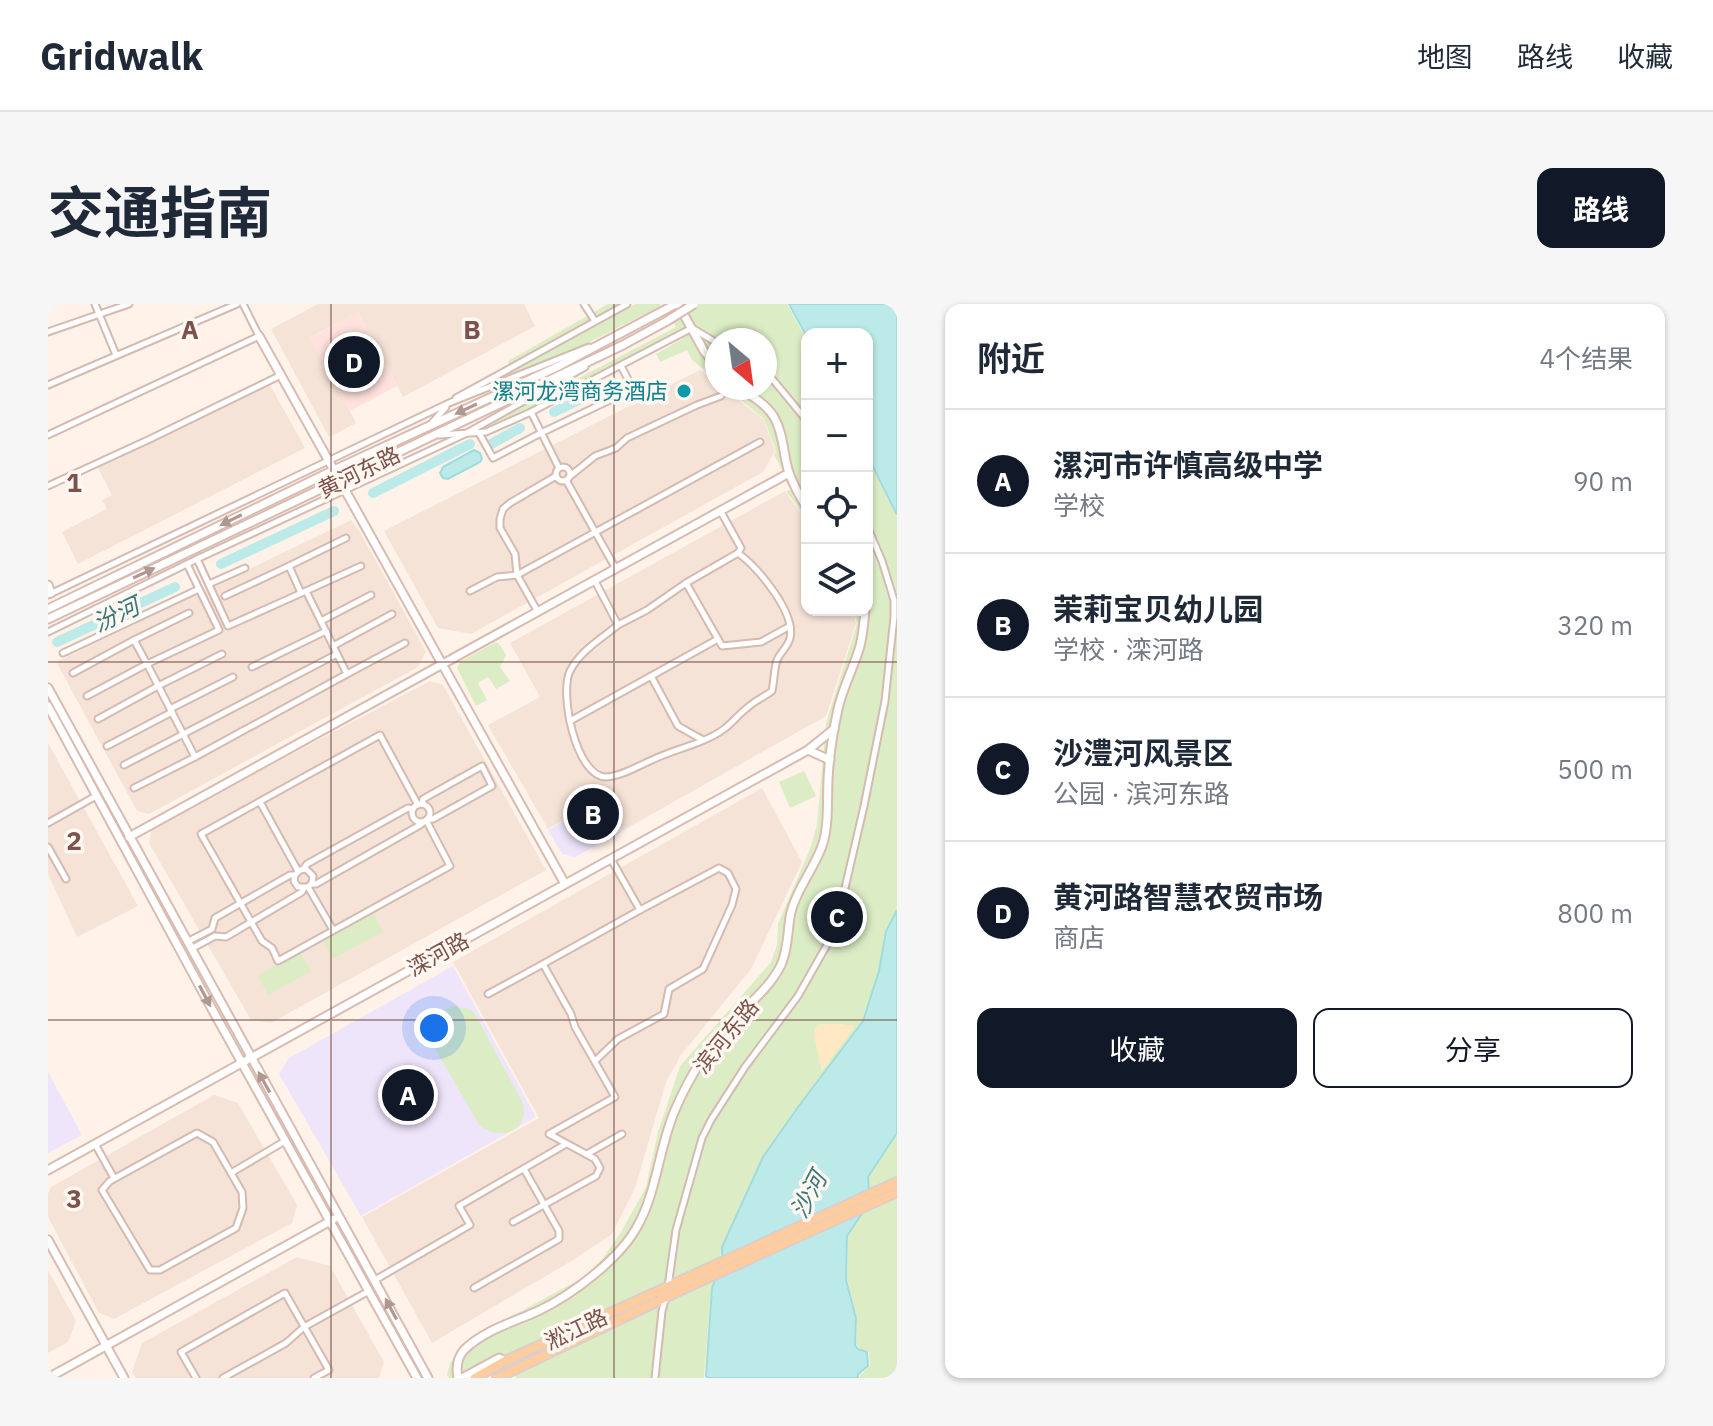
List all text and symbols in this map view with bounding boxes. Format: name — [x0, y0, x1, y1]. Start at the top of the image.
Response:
text: Gridwalk — [40, 31, 203, 80]
text: 地图 — [1417, 38, 1473, 75]
text: 路线 — [1517, 38, 1573, 75]
text: 收藏 — [1617, 38, 1673, 75]
button: 路线 — [1537, 168, 1665, 248]
text: 交通指南 — [48, 176, 272, 248]
text: A — [181, 312, 199, 346]
text: B — [463, 312, 481, 346]
north arrow — [705, 328, 777, 400]
map controls — [801, 328, 873, 616]
button: + — [801, 328, 873, 400]
pin: D — [328, 332, 380, 392]
text: 附近 — [977, 336, 1045, 380]
text: 4个结果 — [1539, 341, 1633, 375]
place label: 漯河龙湾商务酒店 — [492, 376, 668, 405]
marker: 漯河龙湾商务酒店 — [675, 382, 693, 400]
button: − — [801, 400, 873, 472]
one-way arrow — [454, 402, 478, 416]
street label: 黄河东路 — [313, 439, 405, 504]
text: 漯河市许慎高级中学 — [1053, 445, 1323, 484]
text: A — [994, 464, 1012, 498]
text: 90 m — [1573, 464, 1633, 498]
text: 1 — [66, 465, 82, 499]
button: locate — [801, 472, 873, 544]
text: 学校 — [1053, 488, 1105, 522]
one-way arrow — [220, 513, 243, 527]
button: layers — [801, 544, 873, 616]
one-way arrow — [132, 566, 155, 580]
water label: 汾河 — [87, 588, 148, 639]
text: 茉莉宝贝幼儿园 — [1053, 589, 1263, 628]
text: B — [994, 608, 1012, 642]
text: 320 m — [1557, 608, 1633, 642]
text: 学校 · 滦河路 — [1053, 632, 1204, 666]
text: 沙澧河风景区 — [1053, 733, 1233, 772]
text: C — [995, 752, 1011, 786]
text: 500 m — [1557, 752, 1633, 786]
text: 公园 · 滨河东路 — [1053, 776, 1230, 810]
pin: B — [567, 784, 619, 844]
text: 2 — [66, 823, 82, 857]
text: 黄河路智慧农贸市场 — [1053, 877, 1323, 916]
pin: C — [811, 887, 863, 947]
text: D — [994, 896, 1012, 930]
text: 800 m — [1557, 896, 1633, 930]
text: 商店 — [1053, 920, 1105, 954]
street label: 滦河路 — [402, 925, 474, 982]
one-way arrow — [199, 985, 212, 1008]
street label: 滨河东路 — [687, 992, 765, 1079]
your location — [414, 1008, 454, 1048]
button: 收藏 — [977, 1008, 1297, 1088]
button: 分享 — [1313, 1008, 1633, 1088]
pin: A — [382, 1065, 434, 1125]
one-way arrow — [258, 1071, 272, 1093]
water label: 沙河 — [783, 1162, 835, 1223]
text: 3 — [66, 1181, 82, 1215]
one-way arrow — [384, 1298, 398, 1321]
street label: 淞江路 — [540, 1301, 612, 1356]

